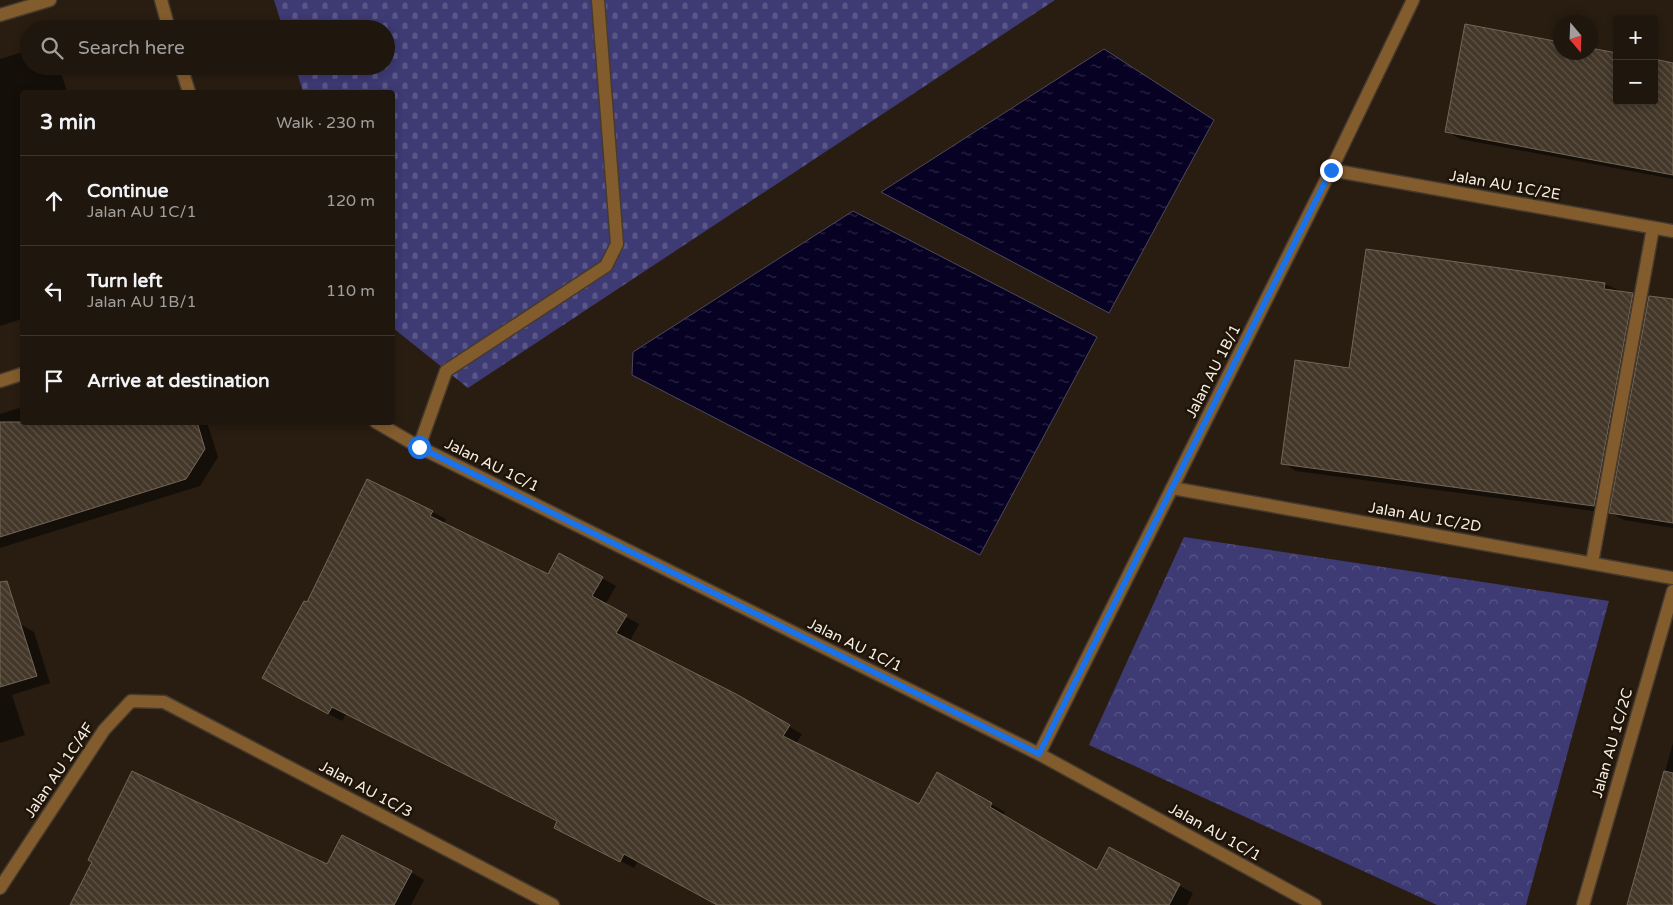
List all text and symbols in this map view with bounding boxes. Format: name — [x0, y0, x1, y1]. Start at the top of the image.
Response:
north arrow — [1553, 15, 1598, 60]
map controls — [1613, 15, 1658, 105]
button: + — [1613, 15, 1658, 60]
search box — [20, 20, 395, 75]
icon: search — [38, 34, 66, 62]
text: Search here — [78, 37, 185, 59]
button: − — [1613, 60, 1658, 105]
text: 3 min — [40, 110, 96, 135]
text: Walk · 230 m — [276, 113, 375, 133]
route end — [1320, 159, 1343, 182]
street label: Jalan AU 1C/2E — [1448, 166, 1562, 204]
text: Continue — [87, 180, 169, 202]
icon: ahead — [40, 187, 68, 215]
text: 120 m — [326, 191, 375, 211]
text: Jalan AU 1C/1 — [87, 202, 197, 222]
text: Turn left — [87, 270, 163, 292]
icon: left — [40, 277, 68, 305]
text: 110 m — [326, 281, 375, 301]
text: Jalan AU 1B/1 — [87, 292, 197, 312]
street label: Jalan AU 1B/1 — [1182, 321, 1244, 421]
icon: arrive — [40, 367, 68, 395]
text: Arrive at destination — [87, 370, 270, 392]
street label: Jalan AU 1C/1 — [442, 434, 542, 496]
route start — [408, 436, 431, 459]
street label: Jalan AU 1C/2D — [1367, 498, 1483, 536]
street label: Jalan AU 1C/1 — [805, 614, 905, 676]
street label: Jalan AU 1C/2C — [1588, 686, 1636, 800]
street label: Jalan AU 1C/4F — [21, 719, 97, 821]
street label: Jalan AU 1C/3 — [316, 757, 416, 821]
street label: Jalan AU 1C/1 — [1166, 799, 1264, 865]

